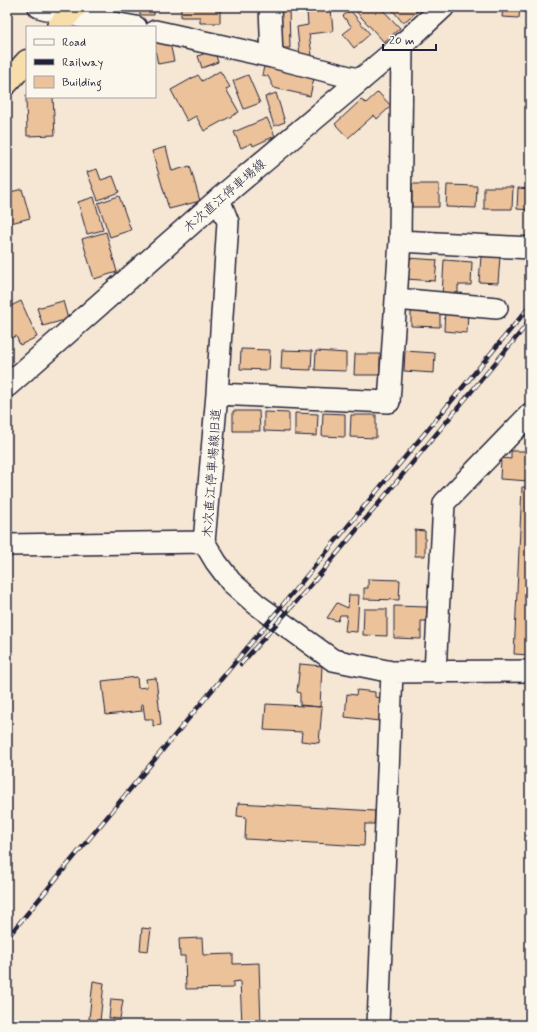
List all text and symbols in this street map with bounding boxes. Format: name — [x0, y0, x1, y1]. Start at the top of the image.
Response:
legend — [26, 26, 156, 98]
scale bar — [383, 26, 436, 52]
text: 20 m — [389, 33, 415, 49]
text: Road — [62, 35, 86, 51]
text: Railway — [62, 55, 104, 71]
text: Building — [62, 75, 102, 92]
street label: 木次直江停車場線 — [180, 155, 271, 237]
street label: 木次直江停車場線旧道 — [199, 408, 226, 539]

